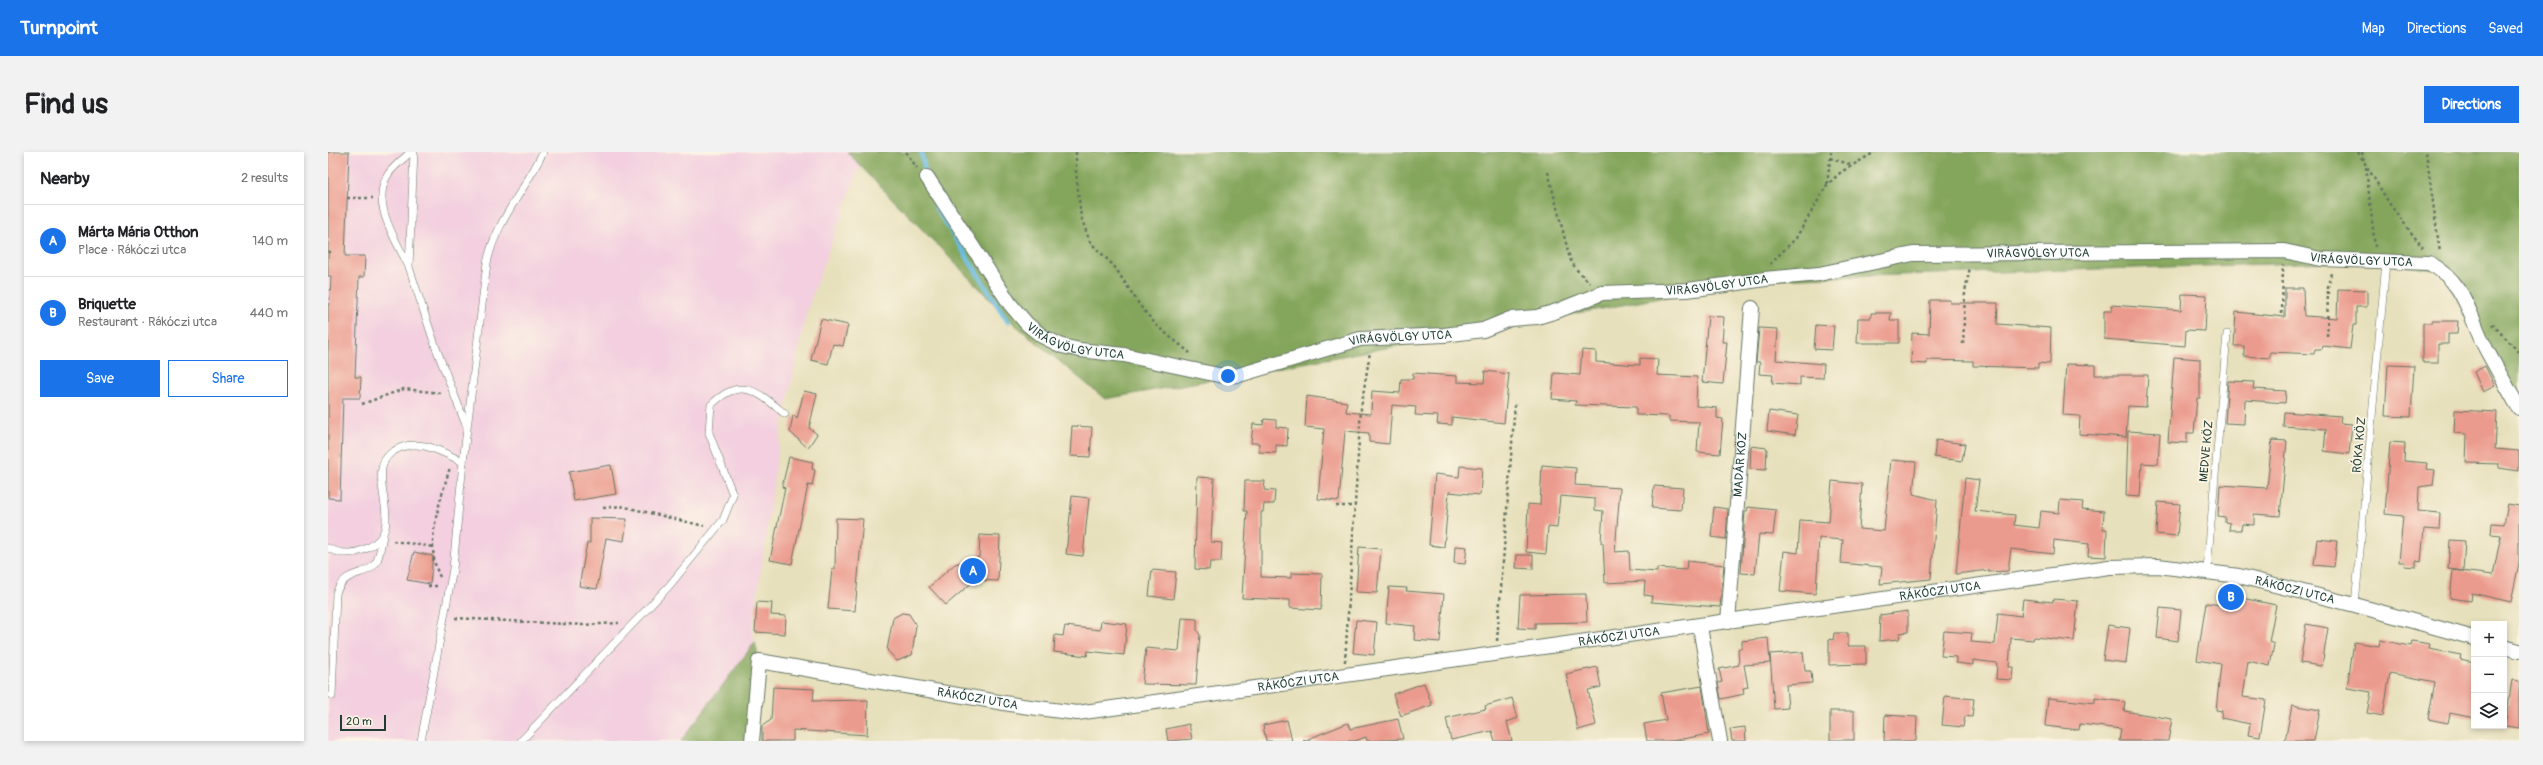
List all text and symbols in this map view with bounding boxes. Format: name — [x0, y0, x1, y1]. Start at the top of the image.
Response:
text: Turnpoint — [20, 16, 98, 40]
text: Map — [2362, 20, 2385, 37]
text: Directions — [2407, 20, 2466, 37]
text: Saved — [2488, 20, 2523, 37]
button: Directions — [2424, 86, 2519, 123]
text: Find us — [24, 87, 108, 122]
text: Nearby — [40, 168, 89, 189]
text: 2 results — [241, 170, 288, 186]
text: Márta Mária Otthon — [78, 223, 199, 242]
text: A — [49, 233, 57, 249]
text: 140 m — [252, 233, 288, 249]
text: Place · Rákóczi utca — [78, 242, 186, 258]
street label: VIRÁGVÖLGY UTCA — [1987, 245, 2090, 261]
street label: VIRÁGVÖLGY UTCA — [2308, 250, 2413, 270]
street label: VIRÁGVÖLGY UTCA — [1665, 272, 1769, 299]
text: Briquette — [78, 295, 136, 314]
text: B — [49, 305, 57, 321]
text: 440 m — [250, 305, 288, 321]
text: Restaurant · Rákóczi utca — [78, 314, 217, 330]
street label: VIRÁGVÖLGY UTCA — [1023, 319, 1125, 363]
street label: VIRÁGVÖLGY UTCA — [1347, 327, 1453, 350]
button: Save — [40, 360, 160, 397]
button: Share — [168, 360, 288, 397]
your location — [1218, 366, 1238, 386]
street label: RÓKA KÖZ — [2349, 416, 2369, 474]
street label: MEDVE KÖZ — [2195, 419, 2217, 483]
street label: MADÁR KÖZ — [1731, 431, 1751, 498]
pin: A — [960, 556, 986, 586]
street label: RÁKÓCZI UTCA — [2253, 573, 2336, 608]
street label: RÁKÓCZI UTCA — [1898, 578, 1982, 605]
pin: B — [2218, 582, 2244, 612]
map controls — [2471, 621, 2507, 729]
button: + — [2471, 621, 2507, 657]
street label: RÁKÓCZI UTCA — [1578, 624, 1661, 650]
button: − — [2471, 657, 2507, 693]
street label: RÁKÓCZI UTCA — [1257, 669, 1340, 695]
street label: RÁKÓCZI UTCA — [936, 685, 1019, 713]
button: layers — [2471, 693, 2507, 729]
scale bar — [340, 713, 386, 732]
text: 20 m — [346, 715, 372, 728]

